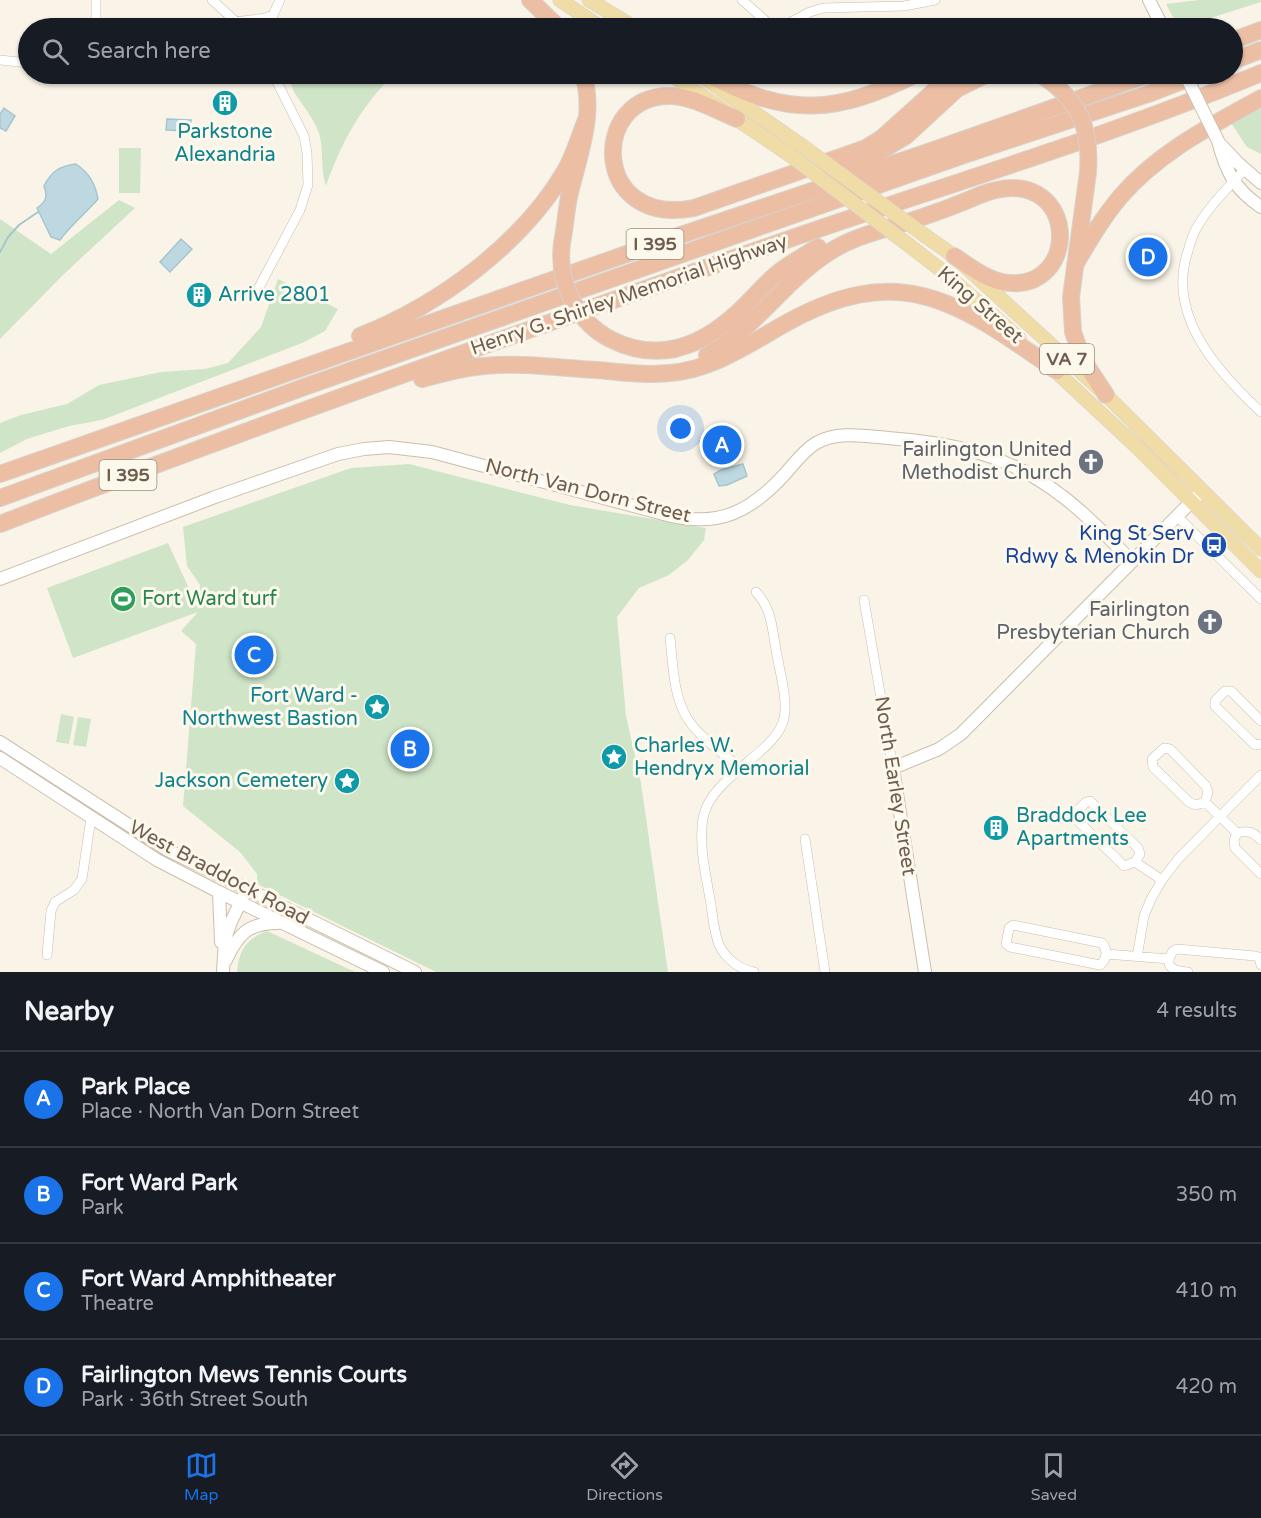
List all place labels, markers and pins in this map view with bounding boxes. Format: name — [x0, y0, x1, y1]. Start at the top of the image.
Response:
building icon: Parkstone Alexandria — [210, 88, 240, 118]
place label: Parkstone Alexandria — [174, 120, 276, 167]
pin: D — [1128, 234, 1168, 280]
building icon: Arrive 2801 — [184, 280, 214, 310]
place label: Arrive 2801 — [218, 283, 330, 307]
pin: A — [702, 422, 742, 468]
place label: Fairlington United Methodist Church — [901, 438, 1072, 485]
church icon: Fairlington United Methodist Church — [1076, 447, 1106, 477]
place label: King St Serv Rdwy & Menokin Dr — [1005, 522, 1194, 569]
bus stop icon: King St Serv Rdwy & Menokin Dr — [1199, 530, 1229, 560]
sports icon: Fort Ward turf — [108, 584, 138, 614]
place label: Fort Ward turf — [142, 587, 277, 611]
place label: Fairlington Presbyterian Church — [996, 598, 1190, 645]
church icon: Fairlington Presbyterian Church — [1195, 607, 1225, 637]
pin: C — [234, 632, 274, 678]
place label: Fort Ward - Northwest Bastion — [182, 684, 358, 731]
place icon: Fort Ward - Northwest Bastion — [362, 692, 392, 722]
pin: B — [390, 726, 430, 771]
place label: Charles W. Hendryx Memorial — [634, 734, 809, 781]
place icon: Charles W. Hendryx Memorial — [599, 742, 629, 772]
place icon: Jackson Cemetery — [332, 766, 362, 796]
place label: Jackson Cemetery — [155, 769, 328, 793]
place label: Braddock Lee Apartments — [1016, 804, 1147, 851]
building icon: Braddock Lee Apartments — [981, 813, 1011, 843]

